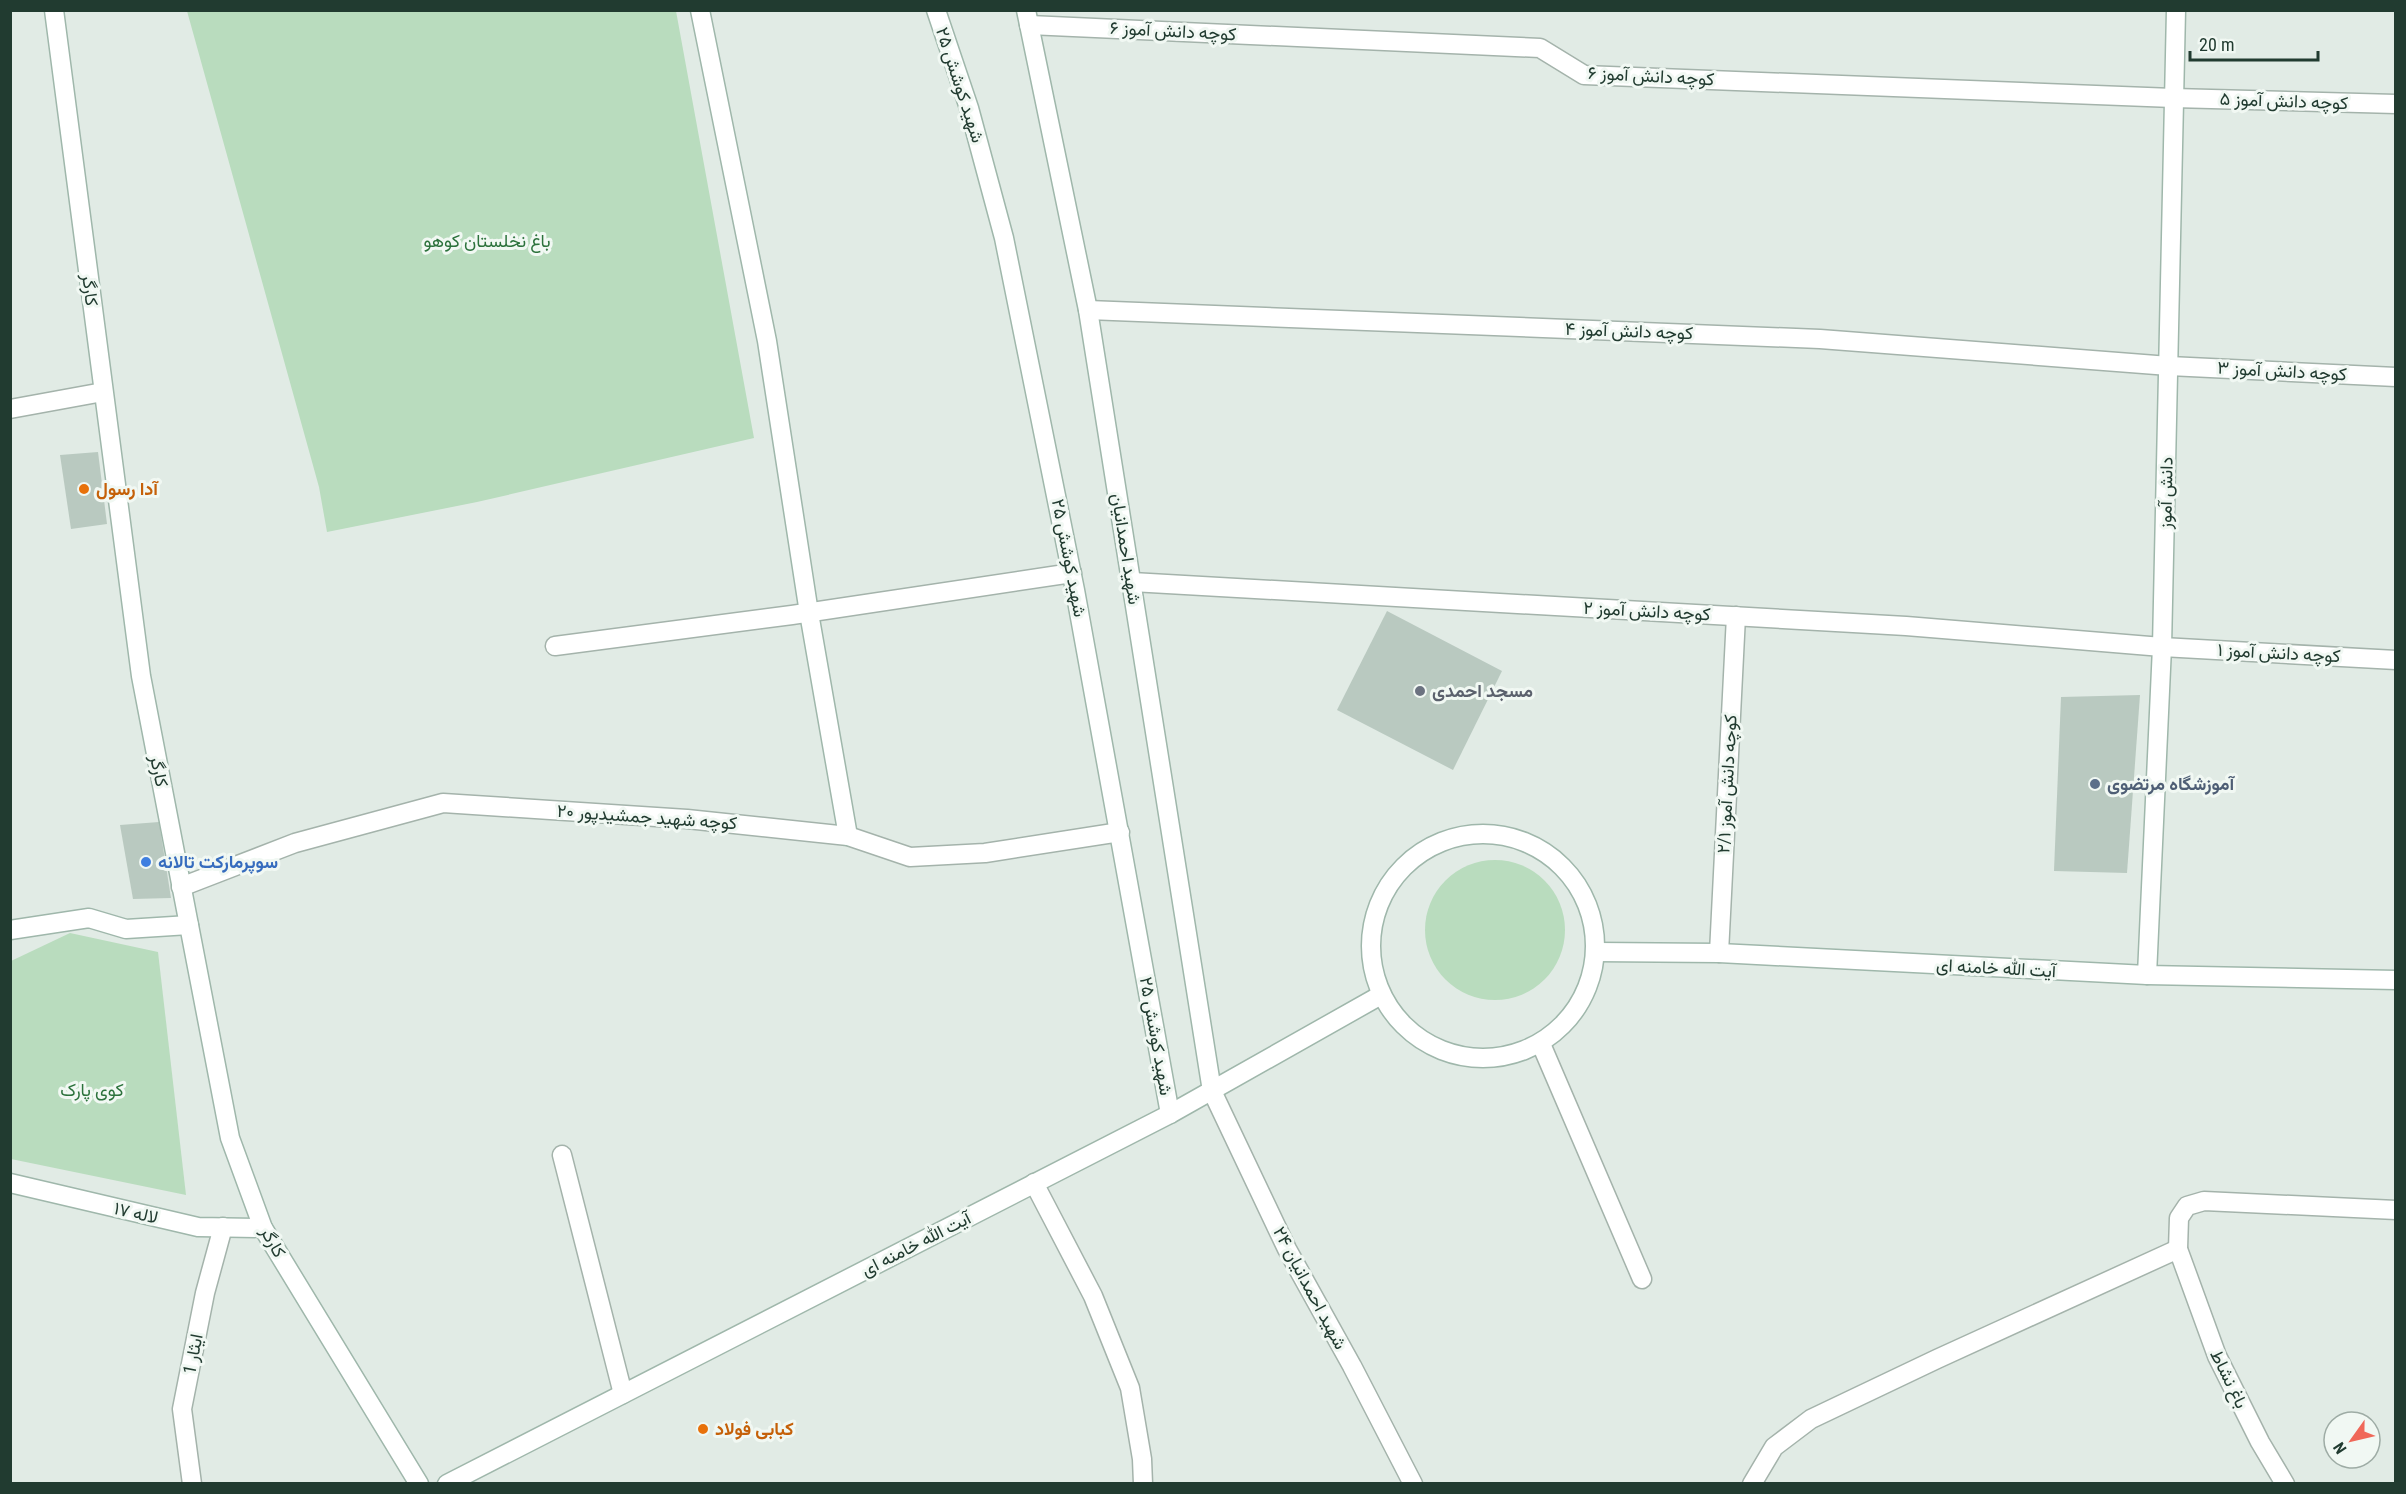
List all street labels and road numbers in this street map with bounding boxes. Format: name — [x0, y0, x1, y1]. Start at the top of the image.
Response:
street label: کوچه دانش آموز ۶ — [1109, 17, 1237, 46]
street label: شهید کوشش ۲۵ — [931, 25, 989, 145]
street label: کوچه دانش آموز ۶ — [1587, 62, 1715, 91]
street label: کوچه دانش آموز ۵ — [2219, 88, 2349, 115]
street label: کارگر — [77, 272, 103, 307]
street label: کوچه دانش آموز ۴ — [1565, 318, 1693, 345]
street label: کوچه دانش آموز ۳ — [2217, 357, 2347, 386]
street label: دانش آموز — [2154, 457, 2178, 530]
street label: شهید احمدانیان — [1106, 492, 1146, 606]
street label: شهید کوشش ۲۵ — [1047, 497, 1091, 619]
street label: کوچه دانش آموز ۲ — [1583, 597, 1711, 626]
street label: کوچه دانش آموز ۱ — [2217, 639, 2341, 668]
street label: کوچه دانش آموز ۲/۱ — [1712, 714, 1743, 854]
street label: کارگر — [145, 752, 173, 789]
street label: کوچه شهید جمشیدپور ۲۰ — [556, 800, 738, 835]
street label: آیت الله خامنه ای — [1935, 954, 2058, 982]
street label: شهید کوشش ۲۵ — [1135, 975, 1177, 1097]
street label: لاله ۱۷ — [112, 1197, 160, 1228]
street label: آیت الله خامنه ای — [857, 1206, 976, 1281]
street label: کارگر — [255, 1222, 290, 1261]
street label: شهید احمدانیان ۲۴ — [1268, 1223, 1352, 1353]
street label: ایثار 1 — [178, 1332, 208, 1376]
street label: باغ نشاط — [2204, 1346, 2253, 1413]

